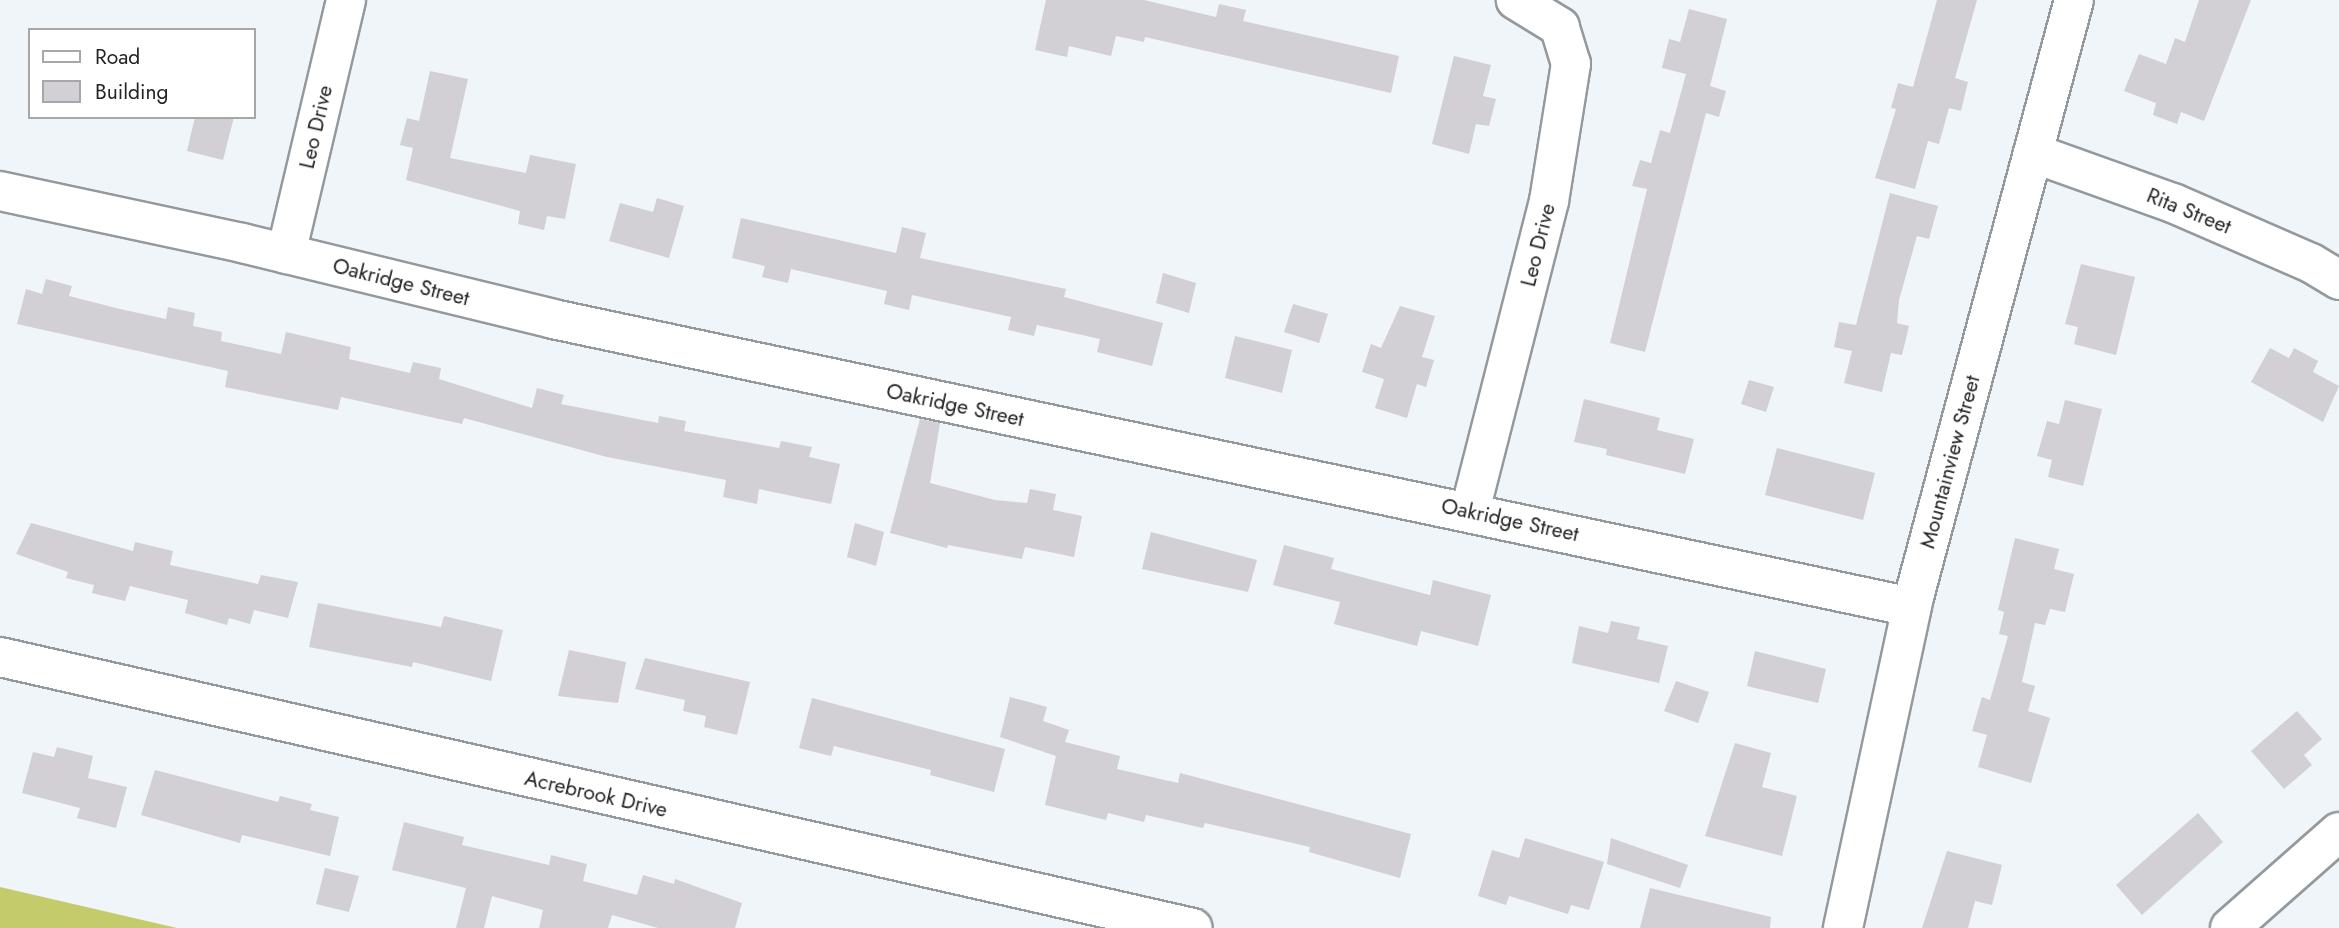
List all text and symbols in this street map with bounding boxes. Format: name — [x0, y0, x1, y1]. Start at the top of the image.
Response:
legend — [28, 28, 256, 119]
text: Road — [95, 42, 140, 72]
text: Building — [95, 77, 168, 107]
street label: Leo Drive — [294, 83, 338, 171]
street label: Rita Street — [2143, 183, 2235, 239]
street label: Leo Drive — [1516, 201, 1560, 289]
street label: Oakridge Street — [330, 253, 472, 311]
street label: Mountainview Street — [1915, 373, 1985, 551]
street label: Oakridge Street — [884, 378, 1026, 432]
street label: Oakridge Street — [1439, 493, 1581, 547]
street label: Acrebrook Drive — [522, 765, 670, 823]

